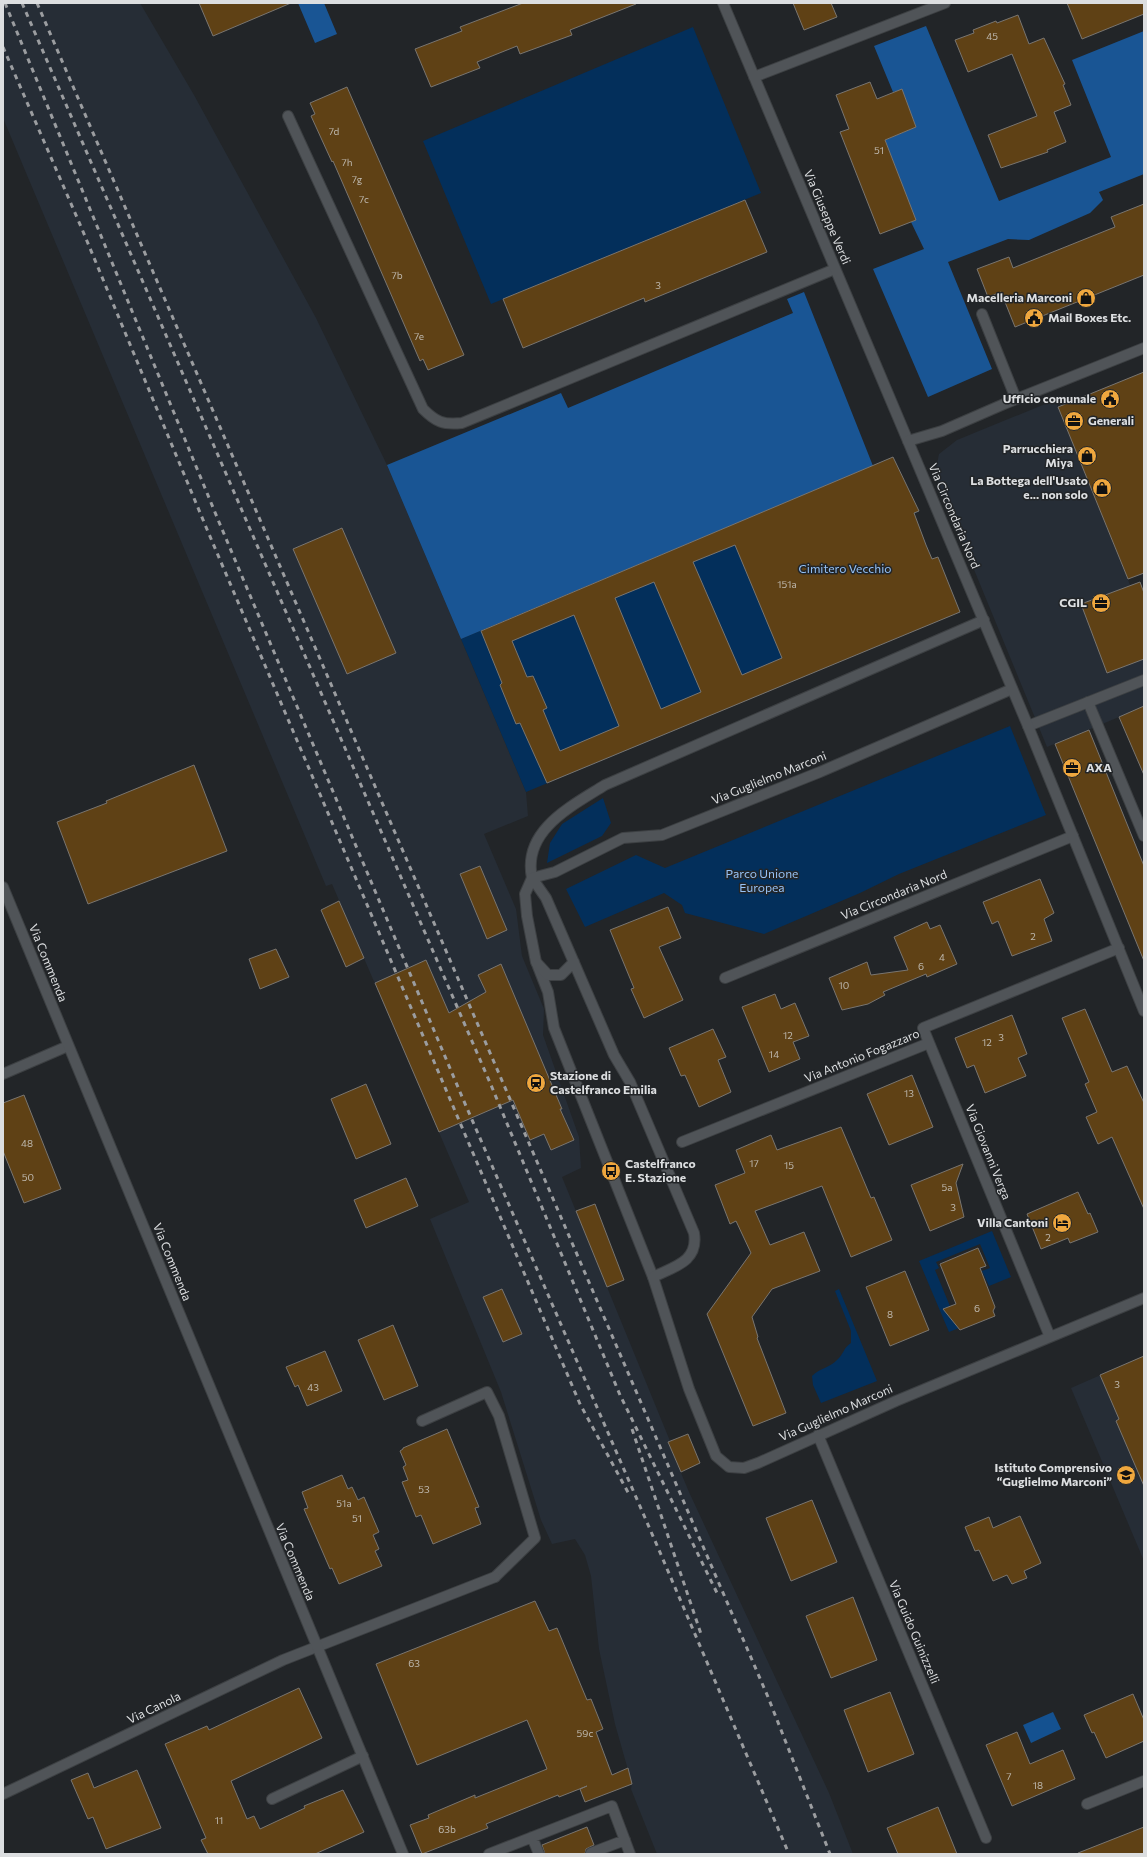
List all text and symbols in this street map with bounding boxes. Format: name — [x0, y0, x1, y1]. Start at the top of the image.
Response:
house number: 45 — [986, 30, 998, 42]
house number: 7d — [329, 125, 340, 137]
house number: 51 — [874, 144, 884, 156]
house number: 7h — [341, 156, 353, 168]
street label: Via Giuseppe Verdi — [802, 167, 854, 266]
house number: 7g — [352, 173, 363, 185]
house number: 7c — [359, 193, 369, 205]
house number: 7b — [391, 269, 403, 281]
house number: 3 — [655, 279, 661, 291]
shop icon: Macelleria Marconi — [1075, 287, 1097, 309]
place label: Macelleria Marconi — [967, 290, 1072, 304]
public building icon: Mail Boxes Etc. — [1023, 307, 1045, 329]
place label: Mail Boxes Etc. — [1048, 310, 1131, 324]
house number: 7e — [414, 330, 424, 342]
public building icon: Ufficio comunale — [1099, 388, 1121, 410]
place label: Ufficio comunale — [1003, 391, 1096, 405]
office icon: Generali — [1063, 410, 1085, 432]
place label: Generali — [1088, 413, 1134, 427]
place label: Parrucchiera Miya — [1003, 441, 1073, 469]
shop icon: Parrucchiera Miya — [1076, 445, 1098, 467]
street label: Via Circondaria Nord — [926, 461, 983, 570]
place label: La Bottega dell'Usato e... non solo — [970, 473, 1088, 501]
shop icon: La Bottega dell'Usato e... non solo — [1091, 477, 1113, 499]
park label: Cimitero Vecchio — [799, 561, 891, 575]
house number: 151a — [777, 578, 797, 590]
office icon: CGIL — [1090, 592, 1112, 614]
place label: CGIL — [1059, 595, 1087, 609]
street label: Via Guglielmo Marconi — [709, 748, 828, 807]
office icon: AXA — [1061, 757, 1083, 779]
place label: AXA — [1086, 760, 1112, 774]
park label: Parco Unione Europea — [726, 866, 798, 894]
street label: Via Circondaria Nord — [839, 866, 949, 922]
street label: Via Commenda — [27, 922, 71, 1004]
house number: 2 — [1030, 930, 1036, 942]
house number: 4 — [939, 951, 945, 963]
house number: 6 — [918, 960, 924, 972]
house number: 10 — [839, 979, 849, 991]
street label: Via Antonio Fogazzaro — [802, 1026, 921, 1085]
house number: 12 — [783, 1029, 793, 1041]
house number: 3 — [998, 1031, 1004, 1043]
house number: 12 — [982, 1036, 992, 1048]
house number: 14 — [769, 1048, 779, 1060]
place label: Stazione di Castelfranco Emilia — [550, 1068, 657, 1096]
station icon: Stazione di Castelfranco Emilia — [525, 1072, 547, 1094]
house number: 13 — [904, 1087, 914, 1099]
street label: Via Giovanni Verga — [963, 1102, 1014, 1201]
house number: 48 — [21, 1137, 33, 1149]
place label: Castelfranco E. Stazione — [625, 1156, 696, 1184]
house number: 17 — [749, 1157, 759, 1169]
house number: 15 — [784, 1159, 794, 1171]
bus stop icon: Castelfranco E. Stazione — [600, 1160, 622, 1182]
house number: 50 — [22, 1171, 34, 1183]
house number: 5a — [942, 1181, 952, 1193]
house number: 3 — [950, 1201, 956, 1213]
hotel icon: Villa Cantoni — [1051, 1212, 1073, 1234]
place label: Villa Cantoni — [977, 1215, 1048, 1229]
street label: Via Commenda — [151, 1221, 195, 1303]
house number: 2 — [1045, 1231, 1051, 1243]
house number: 6 — [974, 1302, 980, 1314]
house number: 8 — [887, 1308, 893, 1320]
house number: 3 — [1114, 1378, 1120, 1390]
house number: 43 — [307, 1381, 319, 1393]
street label: Via Guglielmo Marconi — [777, 1381, 894, 1443]
place label: Istituto Comprensivo “Guglielmo Marconi” — [995, 1460, 1112, 1488]
school or university icon: Istituto Comprensivo “Guglielmo Marconi” — [1115, 1464, 1137, 1486]
house number: 53 — [418, 1483, 430, 1495]
house number: 51a — [336, 1497, 352, 1509]
house number: 51 — [352, 1512, 362, 1524]
street label: Via Commenda — [273, 1521, 319, 1602]
street label: Via Guido Guinizzelli — [887, 1578, 943, 1685]
house number: 63 — [408, 1657, 420, 1669]
street label: Via Canola — [125, 1688, 183, 1726]
house number: 59c — [577, 1727, 593, 1739]
house number: 7 — [1006, 1770, 1012, 1782]
house number: 18 — [1033, 1779, 1043, 1791]
house number: 11 — [215, 1814, 223, 1826]
house number: 63b — [438, 1823, 456, 1835]

